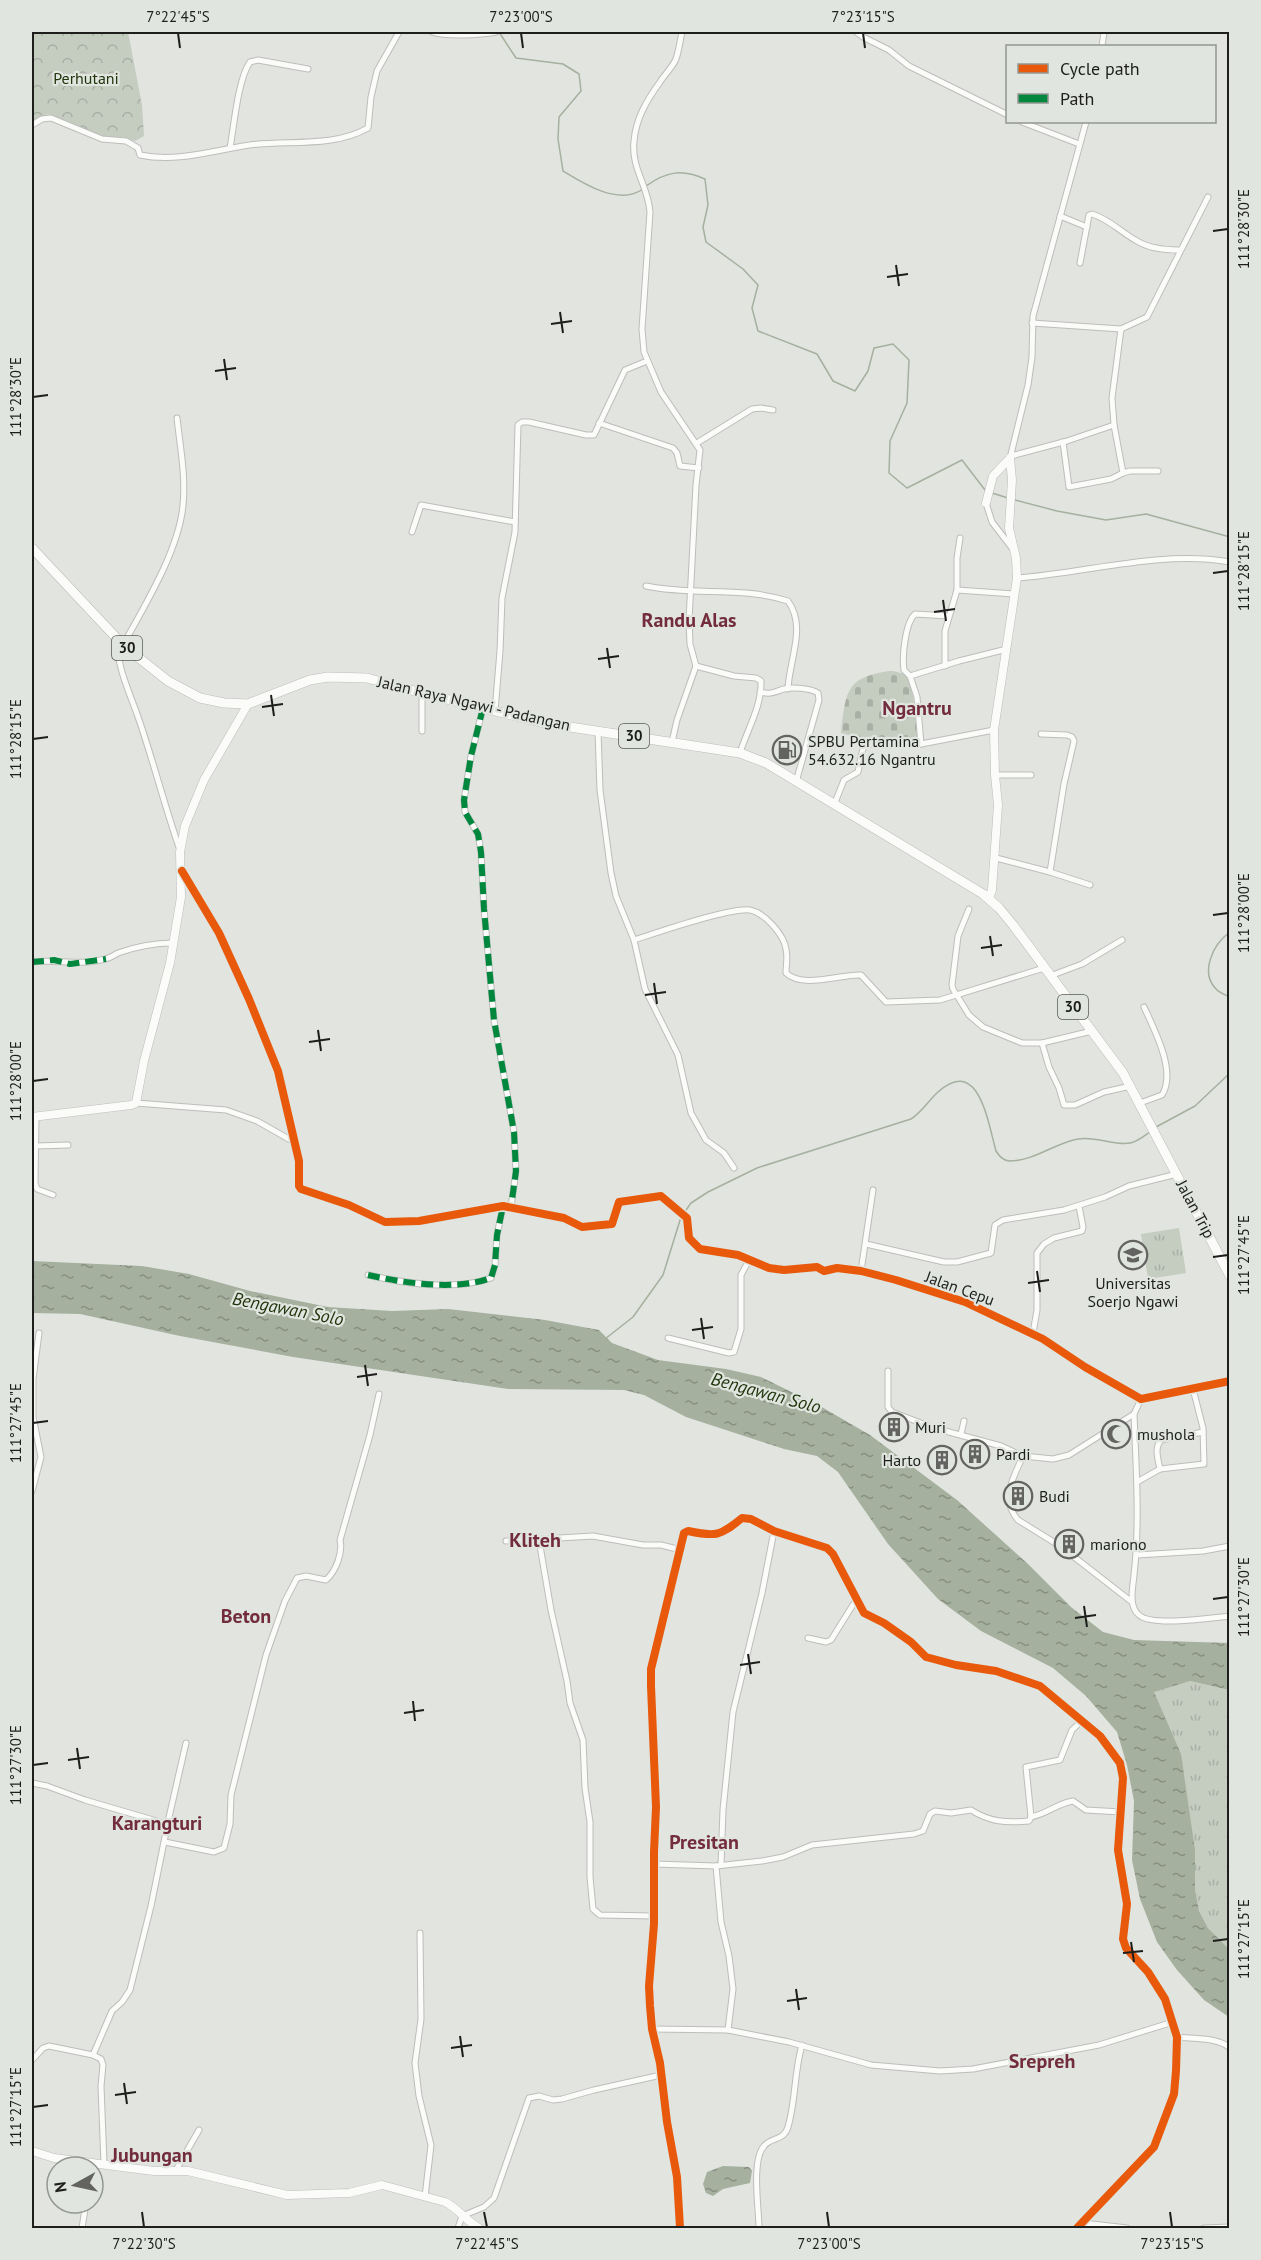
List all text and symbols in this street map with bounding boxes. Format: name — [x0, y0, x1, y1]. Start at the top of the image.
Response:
text: 7°22'45"S — [146, 7, 210, 26]
text: 7°23'00"S — [489, 7, 553, 26]
text: 7°23'15"S — [831, 7, 895, 26]
legend — [1006, 45, 1216, 123]
text: Cycle path — [1060, 57, 1140, 80]
park label: Perhutani — [53, 68, 119, 88]
text: Path — [1060, 87, 1094, 110]
text: 111°28'30"E — [1234, 189, 1253, 269]
text: 111°28'30"E — [6, 357, 25, 437]
text: 111°28'15"E — [1234, 531, 1253, 611]
district label: Randu Alas — [642, 607, 737, 633]
road number: 30 — [112, 636, 142, 660]
street label: Jalan Raya Ngawi - Padangan — [375, 671, 572, 735]
district label: Ngantru — [882, 695, 952, 721]
text: 111°28'15"E — [6, 699, 25, 779]
road number: 30 — [619, 724, 649, 748]
place label: SPBU Pertamina 54.632.16 Ngantru — [808, 731, 936, 769]
fuel station icon: SPBU Pertamina 54.632.16 Ngantru — [771, 734, 803, 766]
text: 111°28'00"E — [1234, 873, 1253, 953]
road number: 30 — [1058, 995, 1088, 1019]
text: 111°28'00"E — [6, 1041, 25, 1121]
street label: Jalan Trip — [1172, 1175, 1220, 1242]
text: 111°27'45"E — [1234, 1215, 1253, 1295]
school or university icon: Universitas Soerjo Ngawi — [1117, 1239, 1149, 1271]
street label: Jalan Cepu — [922, 1266, 997, 1310]
place label: Universitas Soerjo Ngawi — [1087, 1273, 1179, 1311]
water label: Bengawan Solo — [231, 1286, 346, 1331]
water label: Bengawan Solo — [709, 1367, 824, 1418]
text: 111°27'45"E — [6, 1383, 25, 1463]
building icon: Muri — [878, 1411, 910, 1443]
place label: Muri — [915, 1417, 946, 1437]
mosque icon: mushola — [1100, 1418, 1132, 1450]
place label: mushola — [1137, 1424, 1195, 1444]
building icon: Pardi — [959, 1438, 991, 1470]
building icon: Harto — [926, 1444, 958, 1476]
place label: Pardi — [996, 1444, 1031, 1464]
place label: Harto — [883, 1450, 921, 1470]
building icon: Budi — [1002, 1480, 1034, 1512]
place label: Budi — [1039, 1486, 1070, 1506]
district label: Kliteh — [509, 1527, 561, 1553]
building icon: mariono — [1053, 1528, 1085, 1560]
place label: mariono — [1090, 1534, 1147, 1554]
text: 111°27'30"E — [1234, 1557, 1253, 1637]
district label: Beton — [221, 1603, 271, 1629]
text: 111°27'30"E — [6, 1725, 25, 1805]
district label: Karangturi — [112, 1810, 202, 1836]
district label: Presitan — [669, 1829, 739, 1855]
text: 111°27'15"E — [1234, 1899, 1253, 1979]
district label: Srepreh — [1009, 2048, 1075, 2074]
text: 111°27'15"E — [6, 2067, 25, 2147]
district label: Jubungan — [110, 2142, 193, 2168]
north arrow — [45, 2155, 105, 2215]
text: N — [50, 2180, 71, 2194]
text: 7°22'30"S — [112, 2234, 176, 2253]
text: 7°22'45"S — [455, 2234, 519, 2253]
text: 7°23'00"S — [797, 2234, 861, 2253]
text: 7°23'15"S — [1140, 2234, 1204, 2253]

